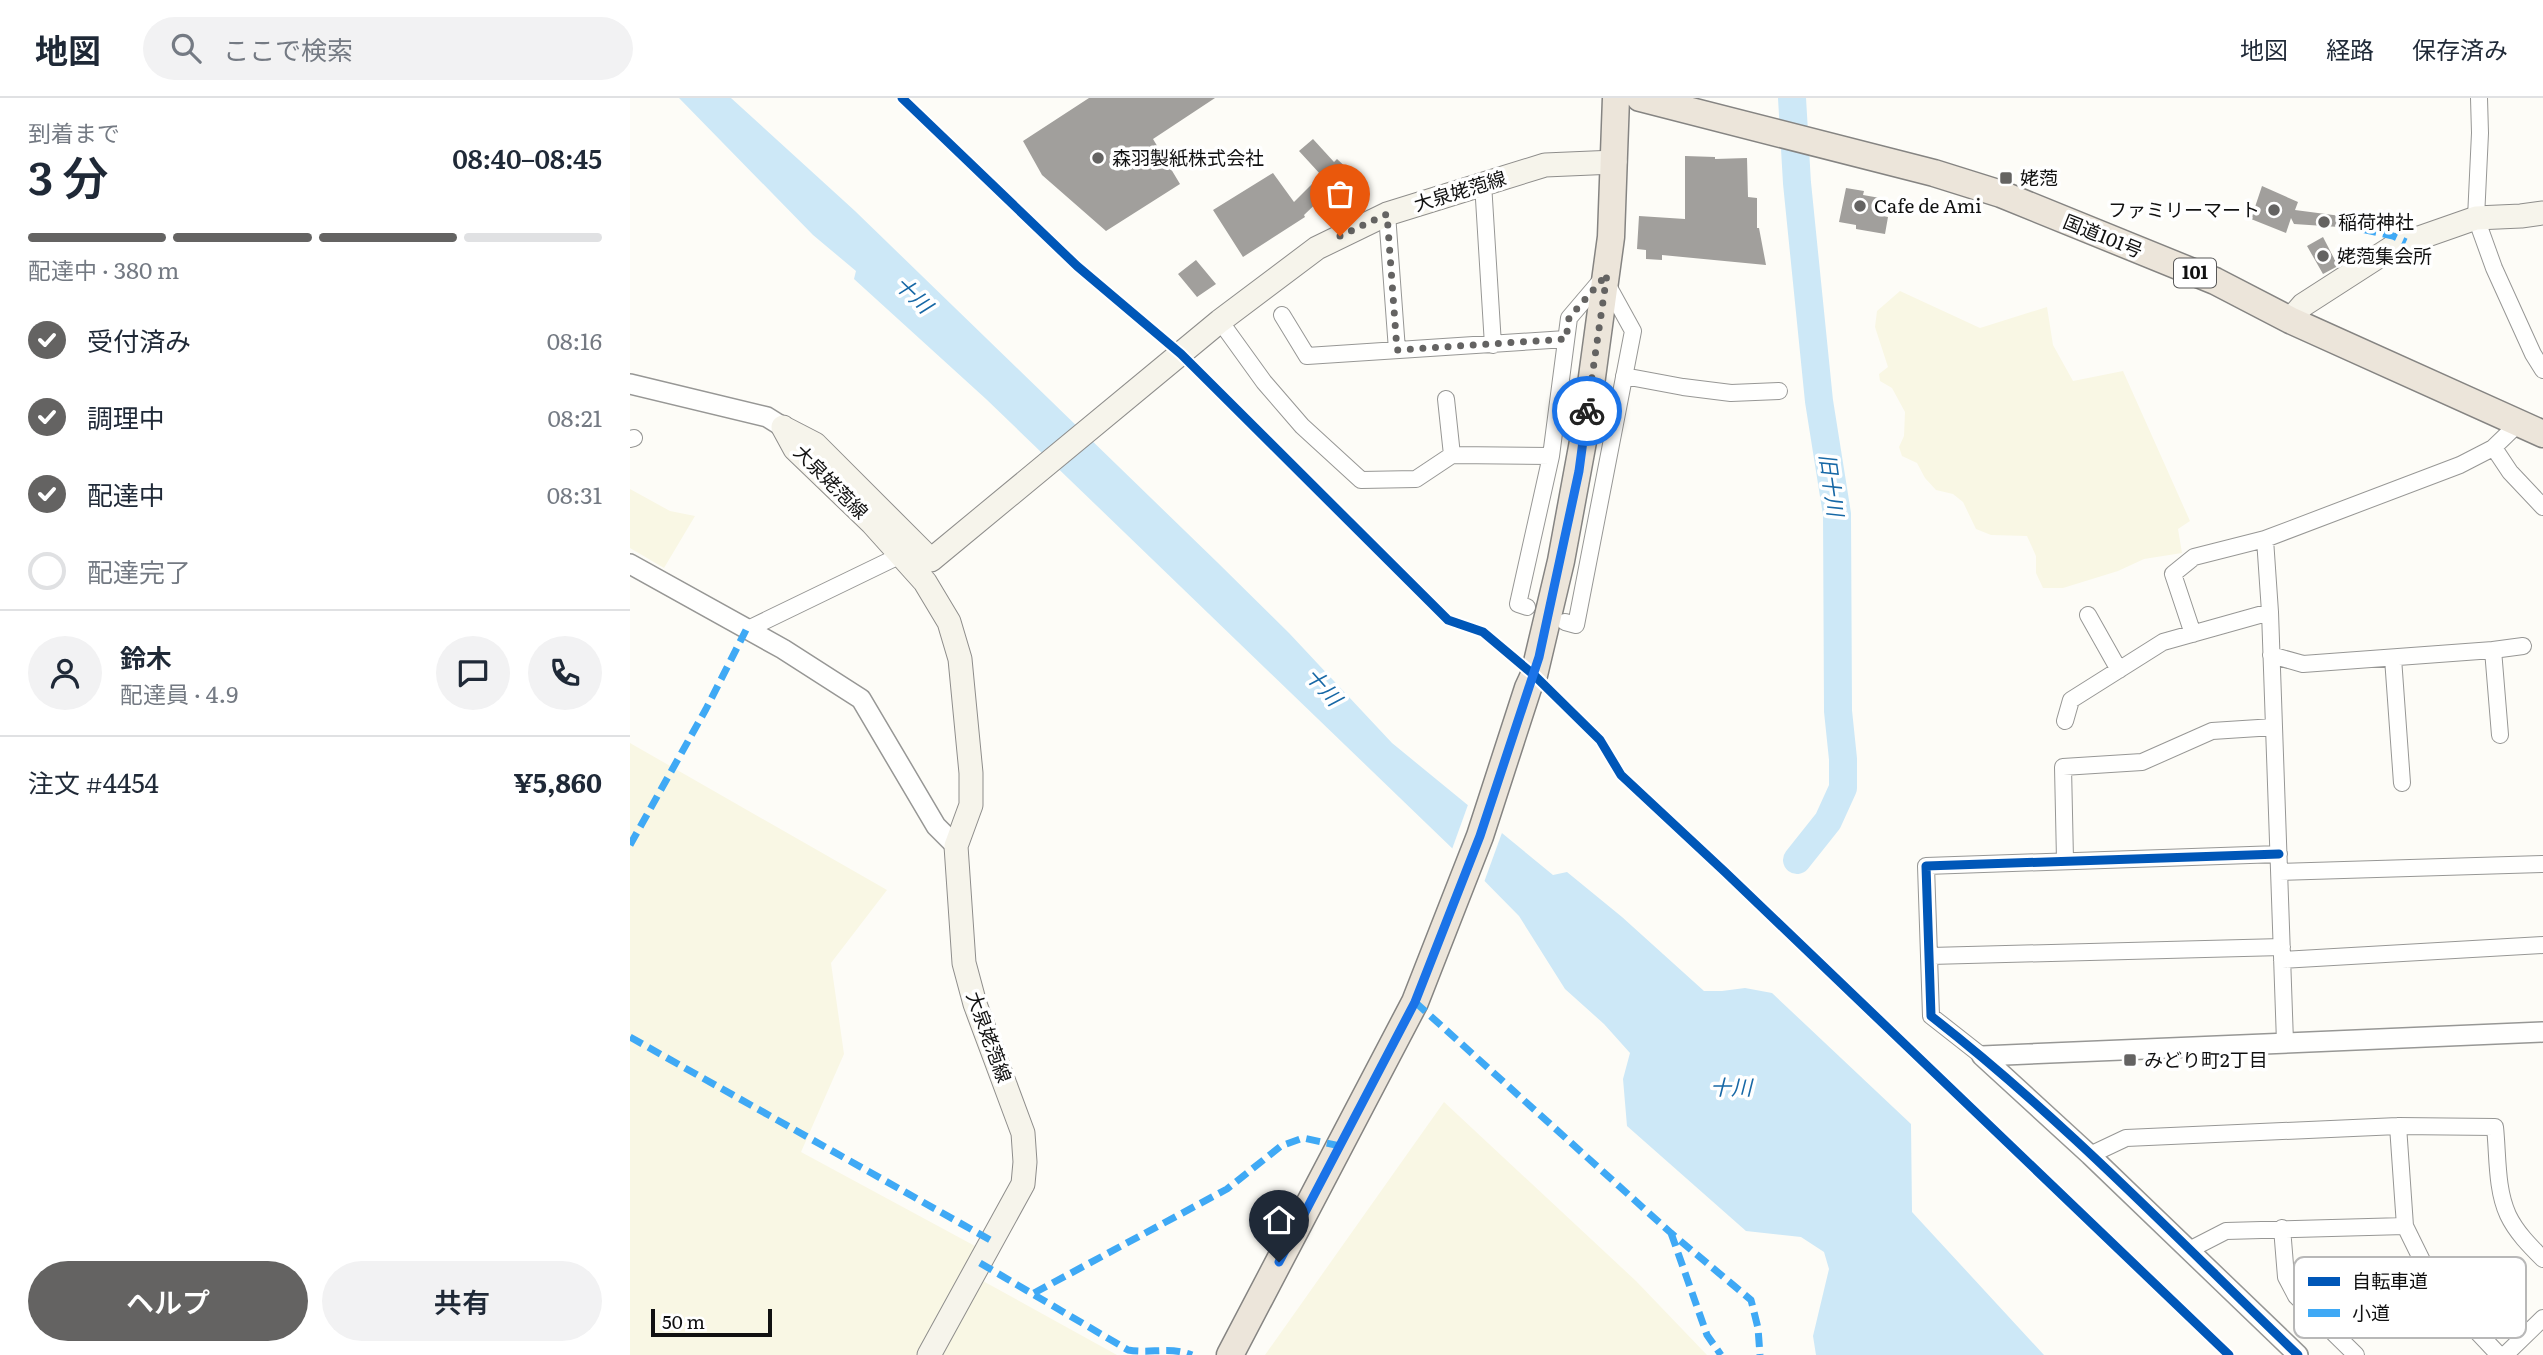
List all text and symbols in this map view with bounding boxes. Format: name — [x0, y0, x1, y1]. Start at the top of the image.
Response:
search box — [143, 17, 633, 80]
text: 地図 — [35, 24, 101, 73]
icon: search — [167, 29, 205, 67]
text: ここで検索 — [223, 29, 353, 68]
text: 地図 — [2240, 31, 2288, 66]
text: 経路 — [2326, 31, 2374, 66]
text: 保存済み — [2412, 31, 2508, 66]
text: 到着まで — [28, 115, 120, 149]
text: 08:40–08:45 — [452, 138, 602, 177]
text: 3 分 — [28, 141, 109, 209]
place label: 森羽製紙株式会社 — [1112, 143, 1264, 171]
marker: 森羽製紙株式会社 — [1090, 150, 1106, 166]
street label: 大泉姥萢線 — [1410, 163, 1509, 217]
place label: 姥萢 — [2020, 163, 2058, 191]
pin — [1310, 164, 1370, 236]
marker: 姥萢 — [1998, 170, 2014, 186]
icon: bag — [1321, 175, 1359, 213]
place label: Cafe de Ami — [1874, 191, 1982, 219]
place label: ファミリーマート — [2108, 195, 2260, 223]
marker: Cafe de Ami — [1852, 198, 1868, 214]
marker: ファミリーマート — [2266, 202, 2282, 218]
street label: 国道101号 — [2059, 206, 2147, 264]
place label: 稲荷神社 — [2338, 207, 2414, 235]
marker: 稲荷神社 — [2316, 214, 2332, 230]
place label: 姥萢集会所 — [2337, 241, 2432, 269]
marker: 姥萢集会所 — [2315, 248, 2331, 264]
text: 配達中 · 380 m — [28, 252, 179, 286]
road number: 101 — [2174, 258, 2216, 288]
water label: 十川 — [889, 267, 942, 320]
text: 受付済み — [87, 320, 191, 359]
icon: check — [28, 321, 66, 359]
text: 08:16 — [547, 323, 602, 357]
courier — [1552, 376, 1622, 446]
icon: bike — [1568, 392, 1606, 430]
text: 調理中 — [87, 397, 165, 436]
icon: check — [28, 398, 66, 436]
text: 08:21 — [548, 400, 602, 434]
street label: 大泉姥萢線 — [788, 438, 875, 525]
water label: 旧十川 — [1814, 451, 1853, 520]
text: 配達中 — [87, 474, 165, 513]
icon: check — [28, 475, 66, 513]
text: 08:31 — [547, 477, 602, 511]
text: 配達完了 — [87, 551, 191, 590]
button: person — [28, 636, 102, 710]
button: chat — [436, 636, 510, 710]
button: phone — [528, 636, 602, 710]
text: 鈴木 — [120, 637, 172, 676]
water label: 十川 — [1299, 659, 1352, 713]
text: 配達員 · 4.9 — [120, 676, 238, 710]
text: 注文 #4454 — [28, 762, 159, 801]
text: ¥5,860 — [513, 762, 602, 801]
street label: 大泉姥萢線 — [961, 987, 1019, 1086]
place label: みどり町2丁目 — [2144, 1045, 2268, 1073]
marker: みどり町2丁目 — [2122, 1052, 2138, 1068]
water label: 十川 — [1710, 1070, 1754, 1101]
pin — [1249, 1190, 1309, 1262]
icon: home — [1260, 1201, 1298, 1239]
legend — [2294, 1257, 2526, 1338]
button: ヘルプ — [28, 1261, 308, 1341]
button: 共有 — [322, 1261, 602, 1341]
text: 自転車道 — [2352, 1266, 2428, 1294]
text: 小道 — [2352, 1298, 2390, 1326]
scale bar — [651, 1306, 772, 1338]
text: 50 m — [662, 1307, 705, 1335]

